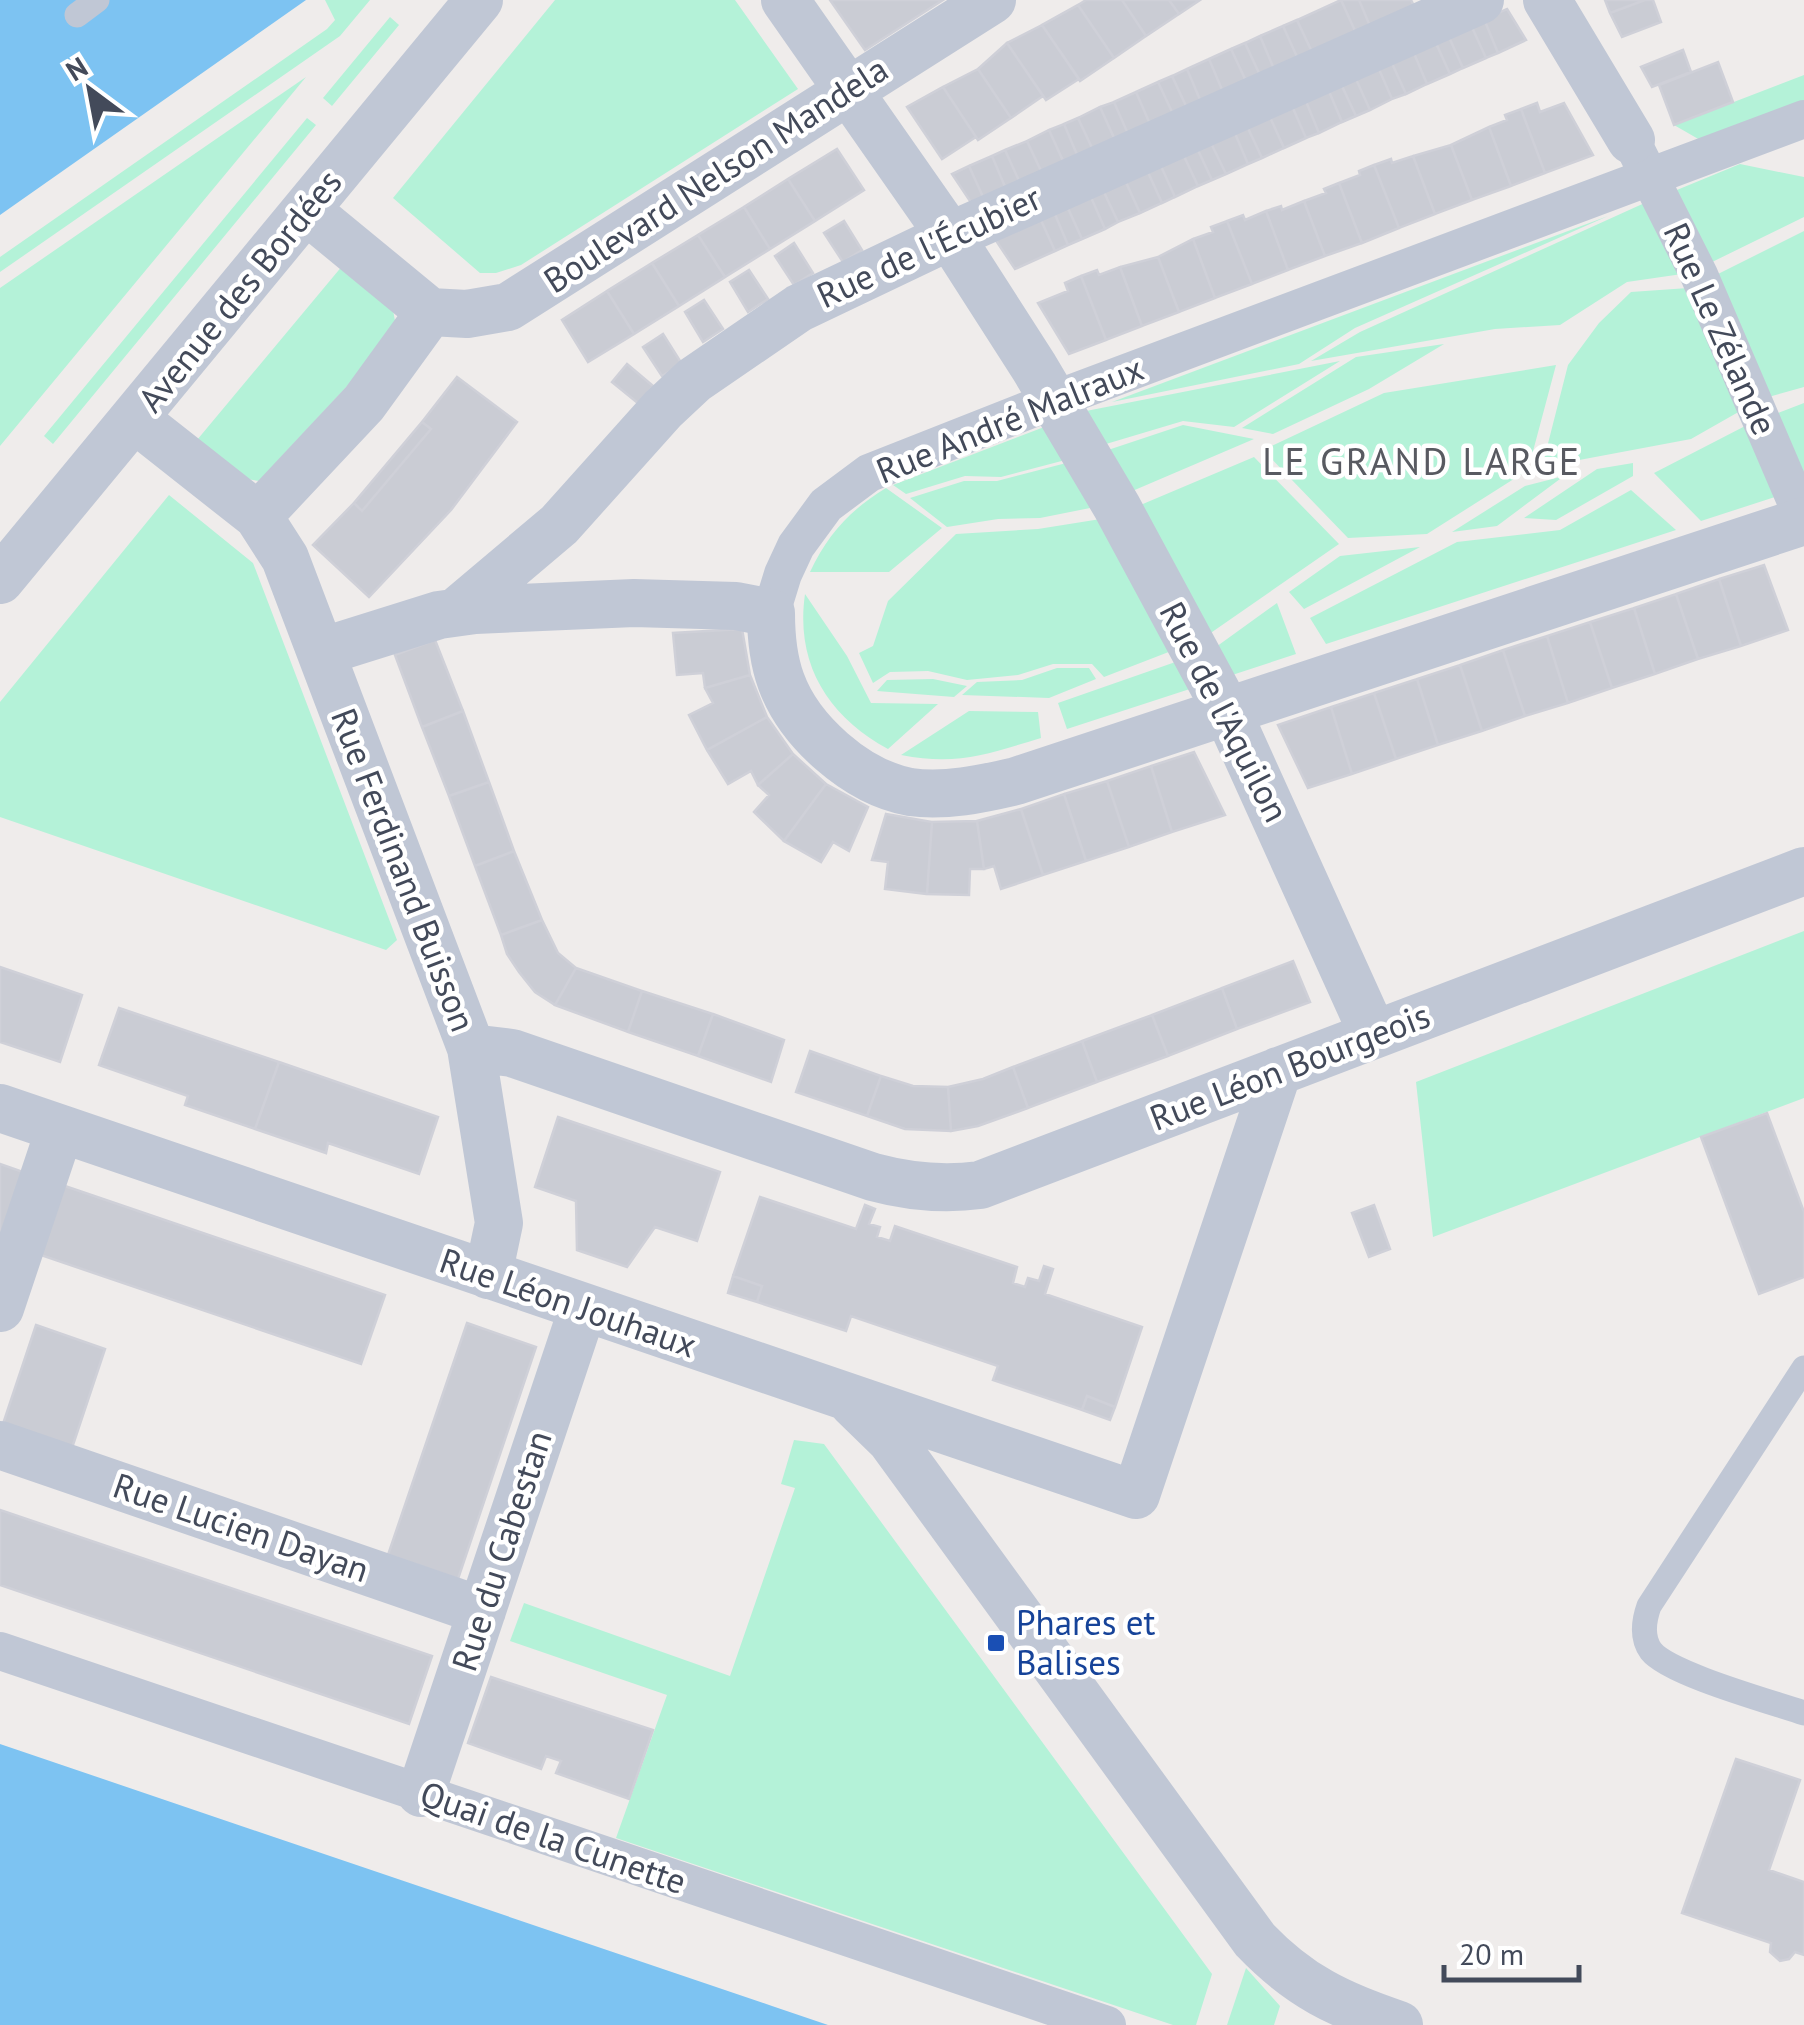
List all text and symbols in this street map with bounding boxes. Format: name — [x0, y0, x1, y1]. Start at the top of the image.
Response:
north arrow — [40, 40, 140, 140]
street label: Boulevard Nelson Mandela — [535, 46, 896, 303]
text: N — [59, 48, 94, 89]
street label: Avenue des Bordées — [127, 160, 351, 421]
street label: Rue de l'Écubier — [809, 174, 1048, 318]
street label: Rue Le Zélande — [1654, 215, 1788, 442]
street label: Rue André Malraux — [869, 345, 1150, 494]
district label: LE GRAND LARGE — [1262, 436, 1582, 485]
street label: Rue de l'Aquilon — [1150, 594, 1300, 829]
street label: Rue Ferdinand Buisson — [321, 702, 487, 1038]
street label: Rue Léon Bourgeois — [1143, 992, 1436, 1141]
street label: Rue Léon Jouhaux — [434, 1237, 703, 1367]
street label: Rue du Cabestan — [441, 1425, 562, 1677]
street label: Rue Lucien Dayan — [107, 1462, 375, 1592]
place label: Phares et Balises — [1016, 1599, 1156, 1685]
marker: Phares et Balises — [985, 1632, 1007, 1654]
street label: Quai de la Cunette — [414, 1770, 692, 1904]
scale bar — [1444, 1920, 1579, 1982]
text: 20 m — [1459, 1934, 1524, 1973]

